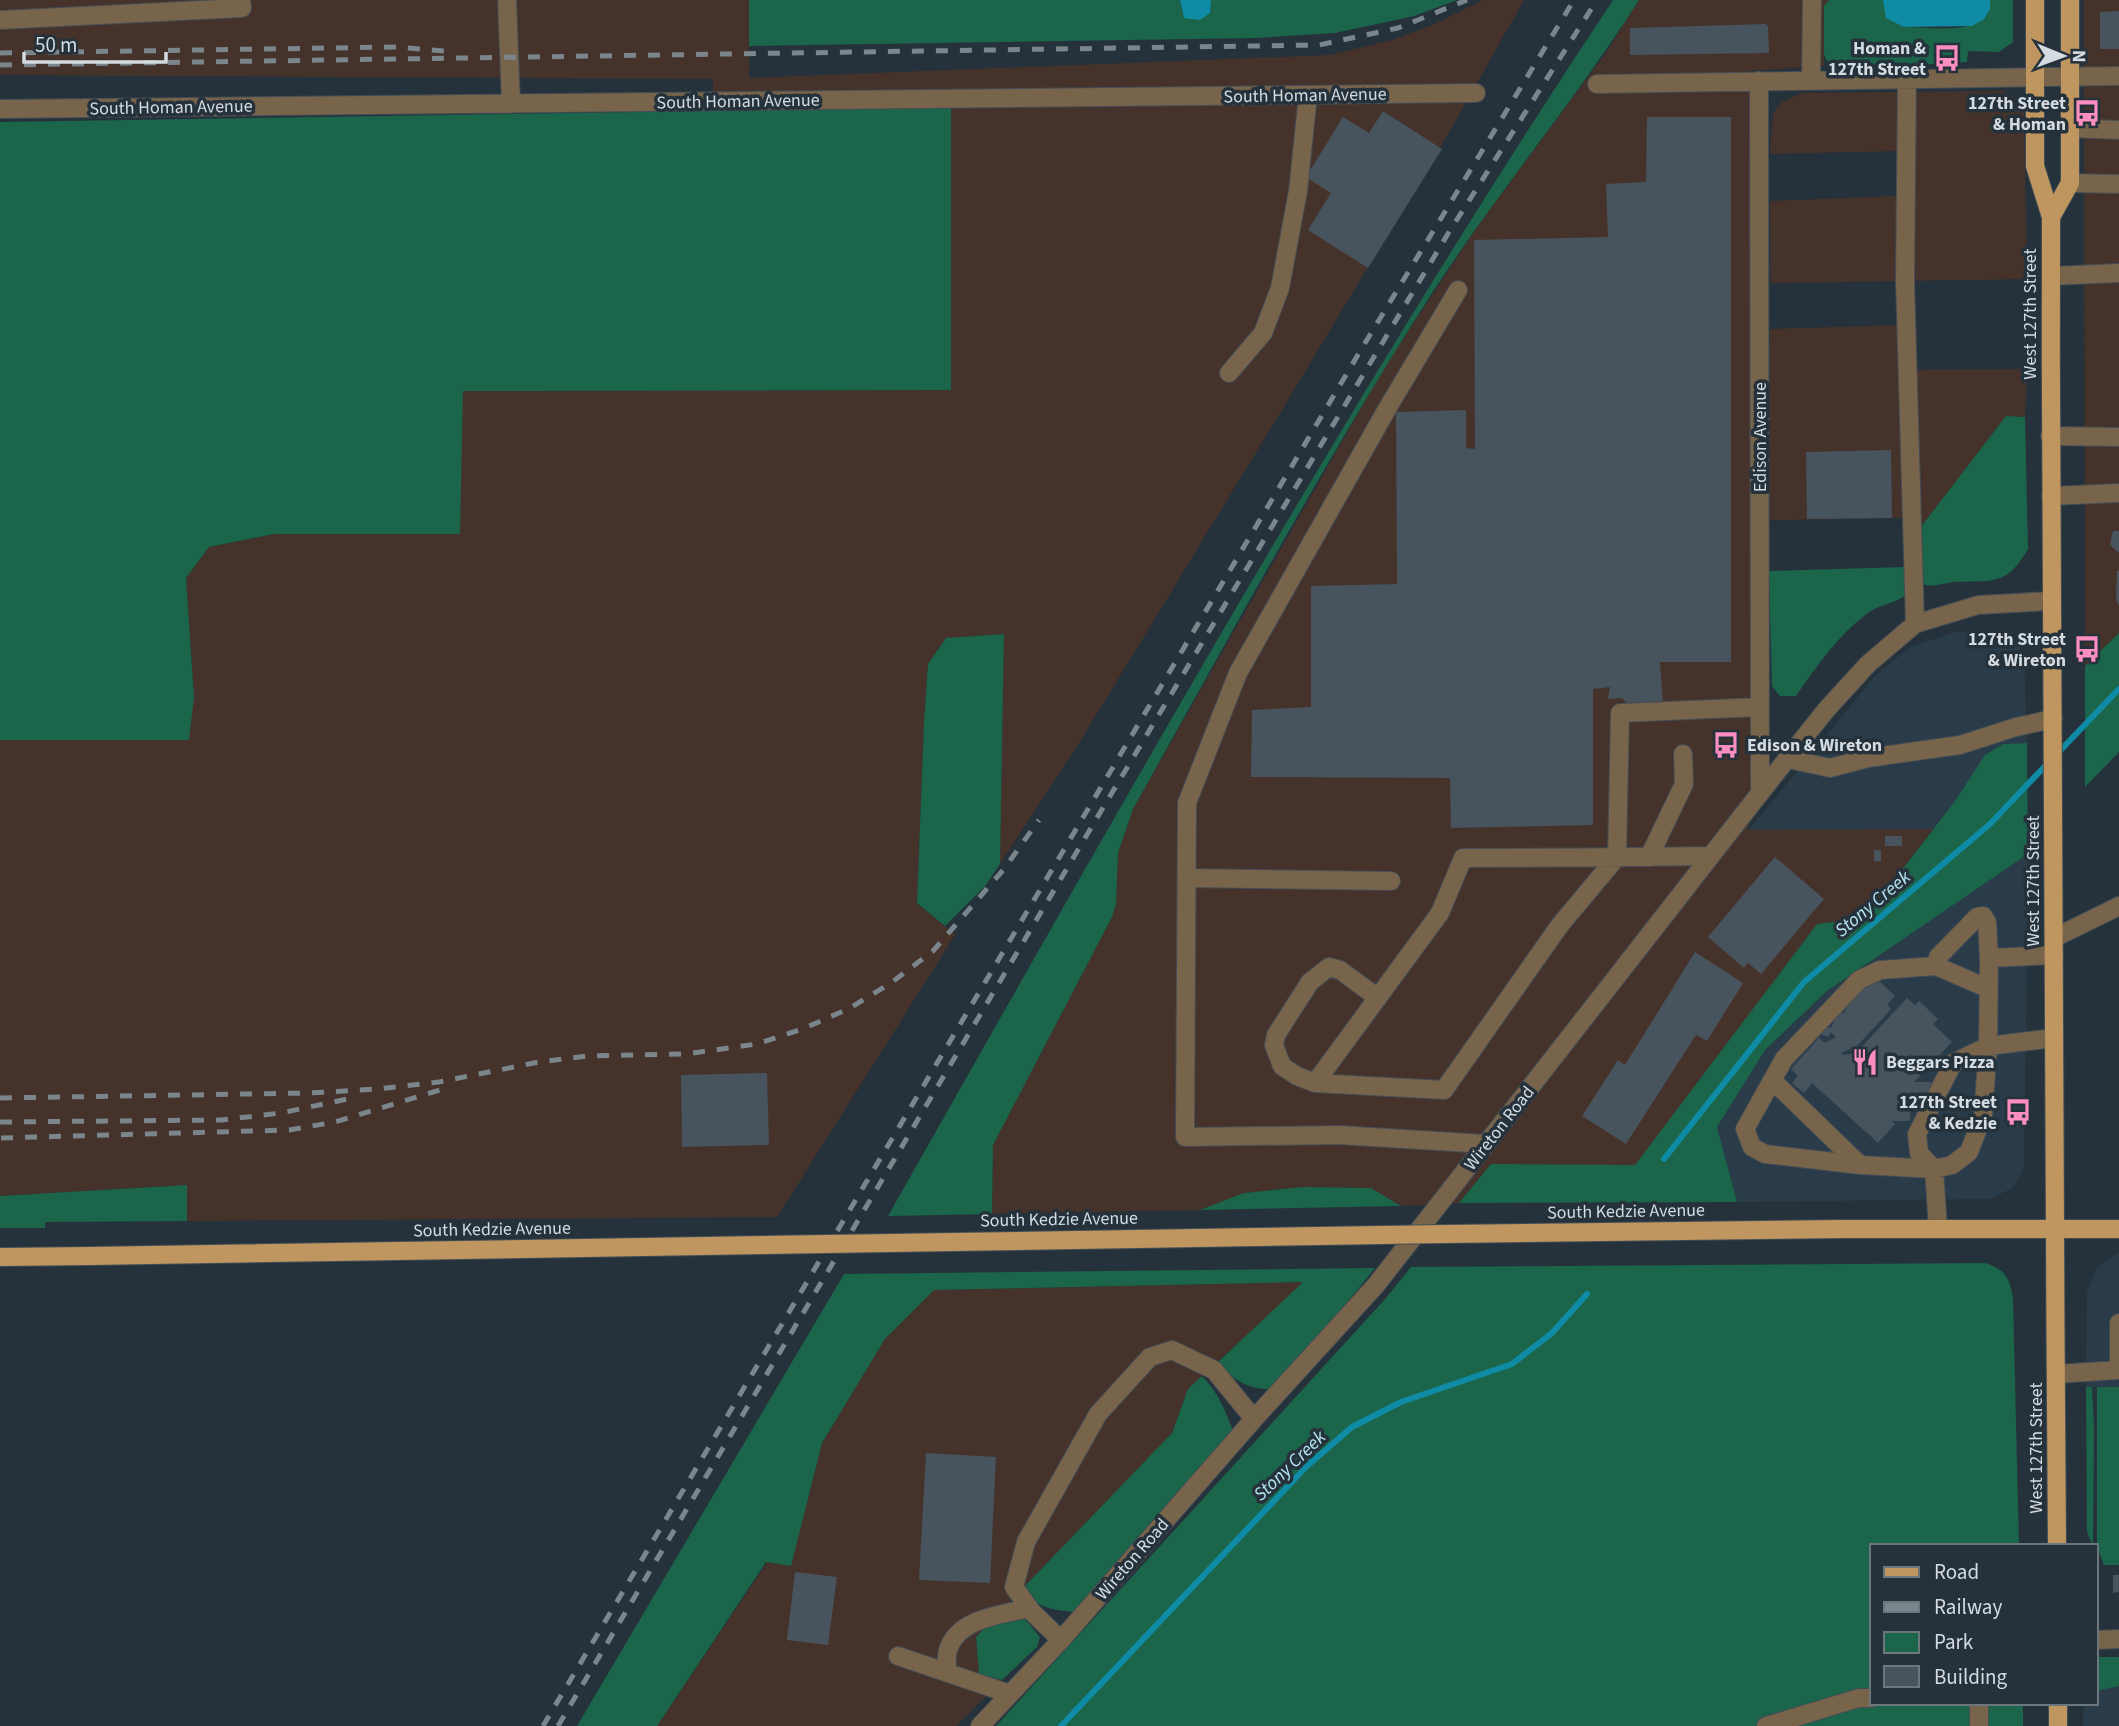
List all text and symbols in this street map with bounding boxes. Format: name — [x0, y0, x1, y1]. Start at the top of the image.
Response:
scale bar — [24, 21, 166, 65]
north arrow — [2028, 21, 2098, 91]
text: 50 m — [35, 30, 77, 60]
place label: Homan & 127th Street — [1828, 36, 1926, 82]
bus stop icon: Homan & 127th Street — [1932, 43, 1962, 73]
text: N — [2065, 50, 2092, 63]
street label: South Homan Avenue — [1223, 82, 1387, 109]
street label: South Homan Avenue — [656, 88, 820, 115]
place label: 127th Street & Homan — [1968, 91, 2066, 137]
street label: South Homan Avenue — [89, 94, 253, 121]
bus stop icon: 127th Street & Homan — [2072, 98, 2102, 128]
street label: West 127th Street — [2018, 248, 2043, 380]
street label: Edison Avenue — [1748, 382, 1773, 492]
place label: 127th Street & Wireton — [1968, 627, 2066, 673]
bus stop icon: 127th Street & Wireton — [2072, 634, 2102, 664]
bus stop icon: Edison & Wireton — [1711, 730, 1741, 760]
place label: Edison & Wireton — [1747, 733, 1882, 758]
street label: West 127th Street — [2021, 815, 2046, 947]
water label: Stony Creek — [1829, 864, 1917, 944]
restaurant icon: Beggars Pizza — [1850, 1047, 1880, 1077]
place label: Beggars Pizza — [1886, 1050, 1995, 1075]
street label: Wireton Road — [1458, 1081, 1540, 1176]
place label: 127th Street & Kedzie — [1899, 1090, 1997, 1136]
bus stop icon: 127th Street & Kedzie — [2003, 1097, 2033, 1127]
street label: South Kedzie Avenue — [1547, 1198, 1705, 1225]
street label: South Kedzie Avenue — [980, 1206, 1138, 1233]
street label: South Kedzie Avenue — [413, 1216, 571, 1243]
street label: West 127th Street — [2024, 1382, 2049, 1514]
water label: Stony Creek — [1248, 1424, 1333, 1508]
street label: Wireton Road — [1090, 1513, 1175, 1606]
legend — [1870, 1544, 2098, 1705]
text: Road — [1934, 1557, 1979, 1587]
text: Railway — [1934, 1592, 2002, 1622]
text: Park — [1934, 1627, 1974, 1657]
text: Building — [1934, 1662, 2008, 1692]

